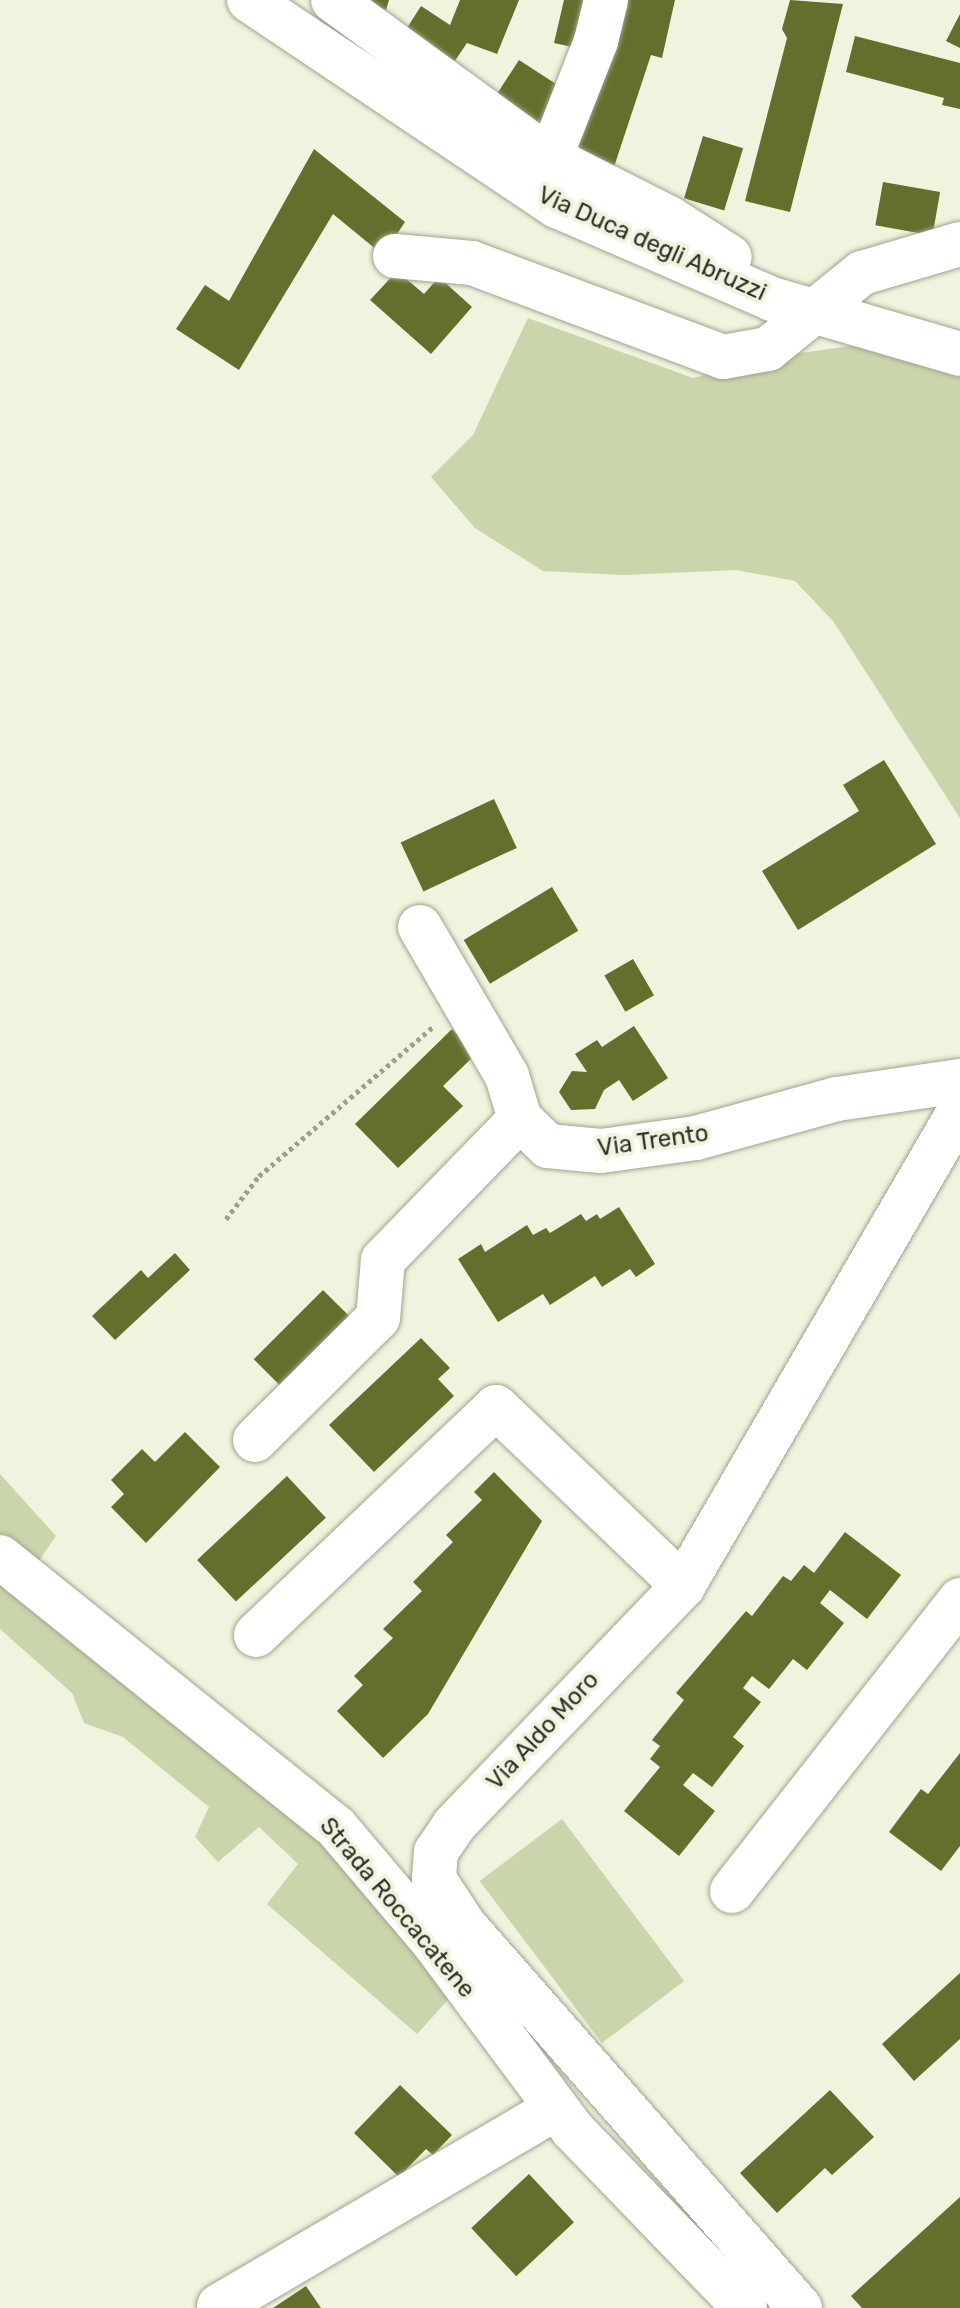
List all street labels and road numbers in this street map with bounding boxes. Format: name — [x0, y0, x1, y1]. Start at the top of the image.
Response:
street label: Via Duca degli Abruzzi — [533, 180, 771, 308]
street label: Via Trento — [595, 1119, 711, 1163]
street label: Via Aldo Moro — [481, 1666, 605, 1796]
street label: Strada Roccacatene — [313, 1812, 481, 2004]

